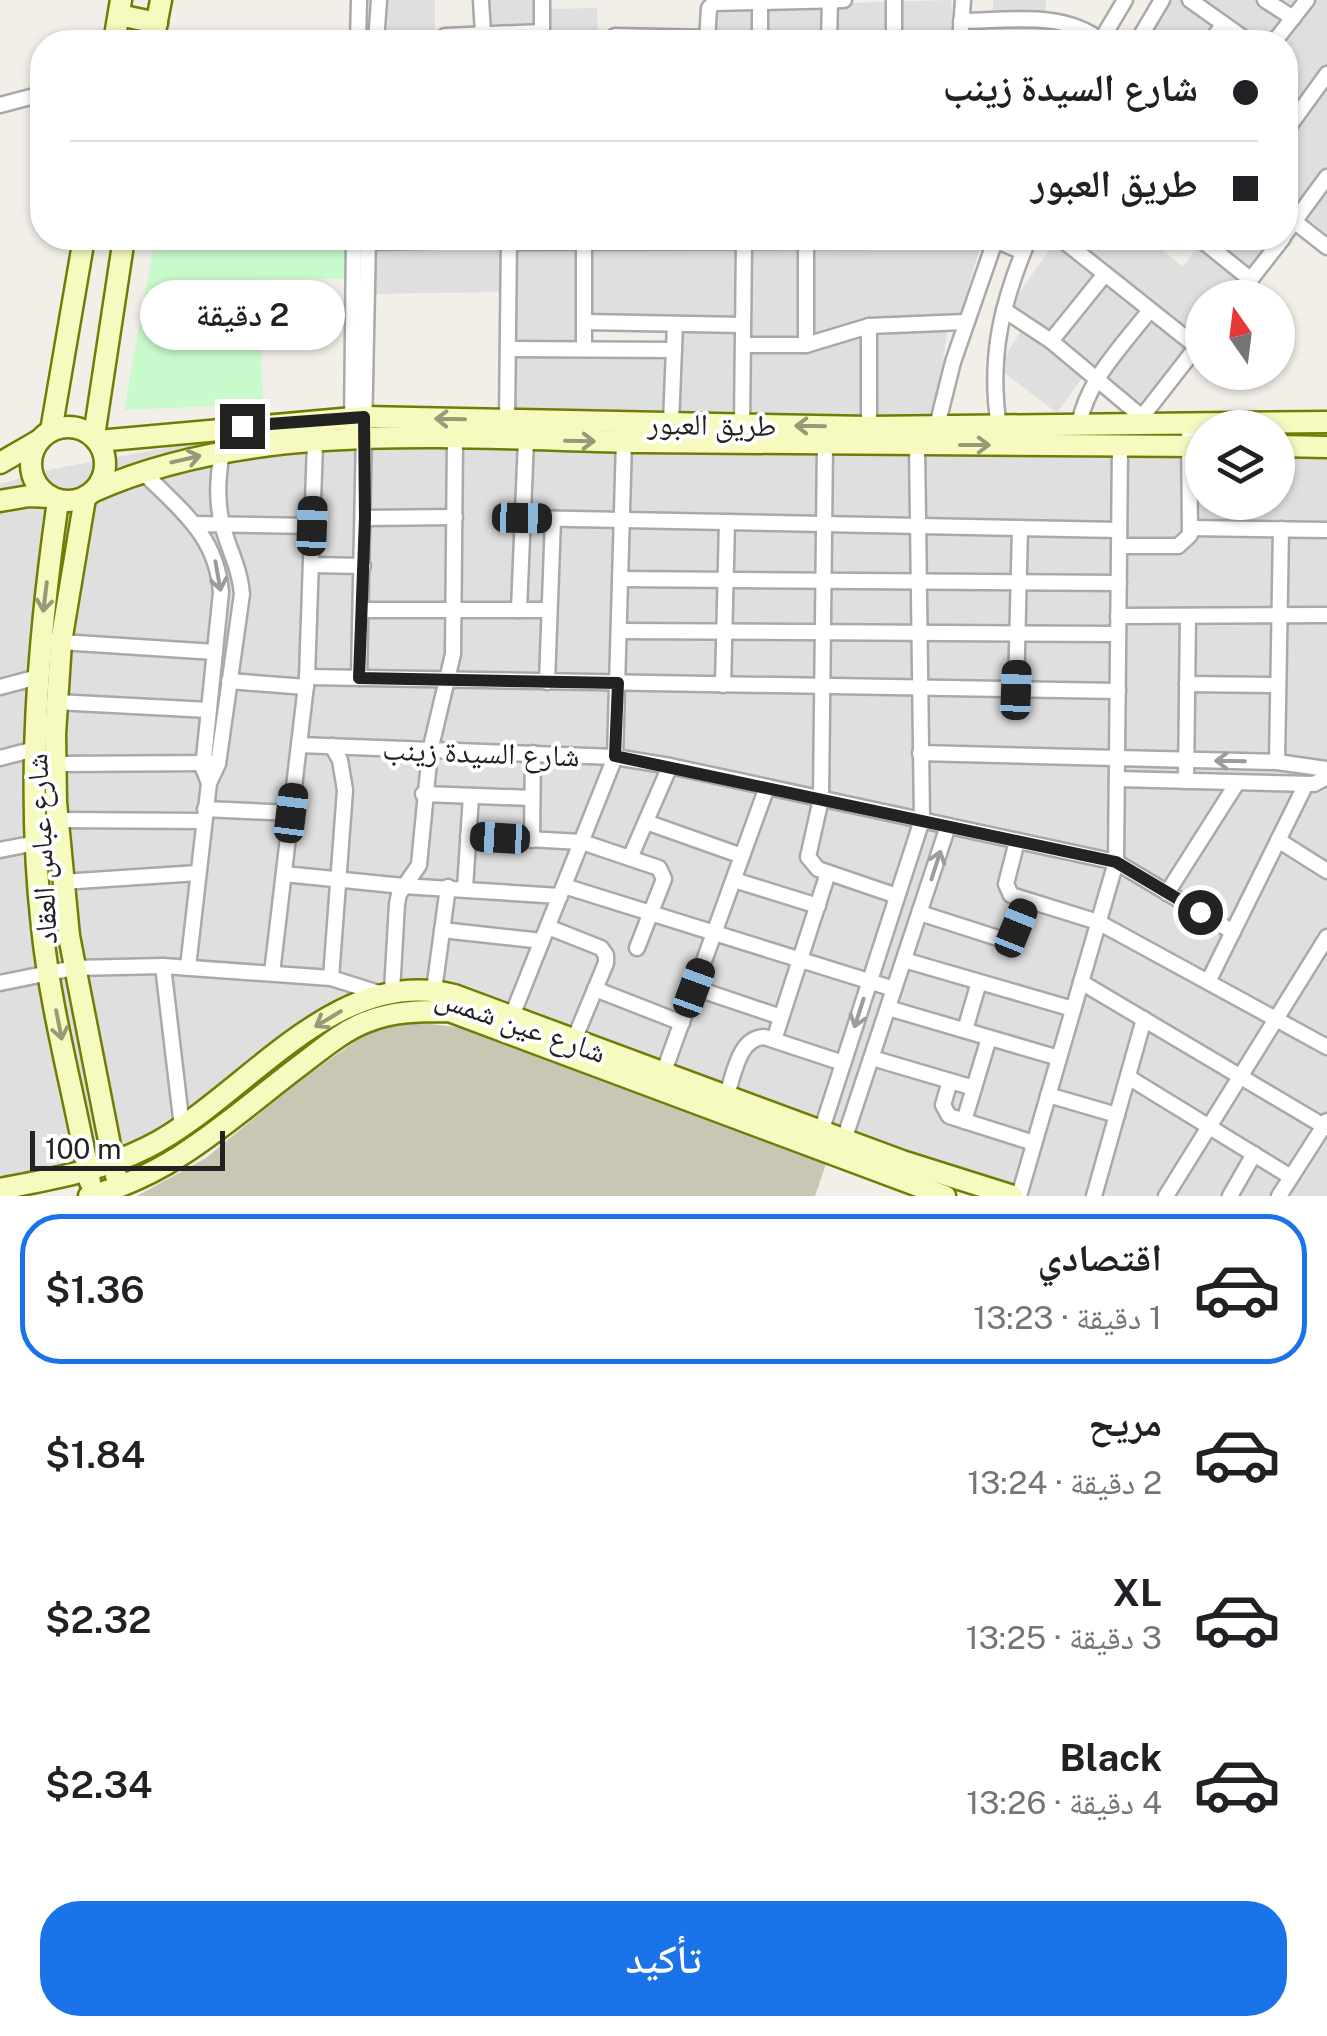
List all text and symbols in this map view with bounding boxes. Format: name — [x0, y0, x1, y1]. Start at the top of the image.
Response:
text: شارع السيدة زينب — [943, 65, 1198, 110]
text: طريق العبور — [1031, 161, 1198, 206]
north arrow — [1185, 280, 1295, 390]
map controls — [1185, 280, 1295, 520]
callout: 2 دقيقة — [140, 281, 344, 351]
text: 2 دقيقة — [196, 296, 289, 333]
route end — [220, 404, 265, 449]
street label: طريق العبور — [646, 405, 777, 444]
one-way arrow — [434, 410, 466, 429]
button: layers — [1185, 410, 1295, 520]
one-way arrow — [794, 416, 826, 435]
one-way arrow — [562, 432, 595, 450]
one-way arrow — [958, 436, 990, 454]
one-way arrow — [169, 449, 201, 467]
car — [296, 495, 328, 557]
car — [492, 502, 552, 534]
one-way arrow — [209, 559, 228, 592]
one-way arrow — [35, 580, 54, 613]
car — [1000, 659, 1032, 721]
street label: شارع السيدة زينب — [382, 731, 580, 775]
one-way arrow — [1215, 752, 1248, 770]
street label: شارع عباس العقاد — [18, 753, 66, 945]
car — [272, 781, 310, 845]
car — [469, 821, 531, 855]
one-way arrow — [928, 849, 946, 881]
route start — [1178, 890, 1223, 935]
car — [991, 895, 1041, 961]
car — [670, 955, 718, 1021]
street label: شارع عين شمس — [430, 978, 611, 1072]
one-way arrow — [849, 997, 867, 1028]
one-way arrow — [51, 1008, 70, 1040]
one-way arrow — [314, 1009, 343, 1029]
scale bar — [30, 1126, 225, 1170]
text: 100 m — [45, 1132, 122, 1165]
text: اقتصادي — [1038, 1235, 1162, 1280]
icon: car — [1192, 1244, 1282, 1334]
text: $1.36 — [45, 1267, 145, 1312]
text: 1 دقيقة · 13:23 — [973, 1299, 1162, 1336]
text: مريح — [1088, 1400, 1162, 1445]
icon: car — [1192, 1409, 1282, 1499]
text: $1.84 — [45, 1432, 145, 1477]
text: 2 دقيقة · 13:24 — [967, 1464, 1162, 1501]
text: XL — [1113, 1570, 1162, 1615]
icon: car — [1192, 1574, 1282, 1664]
text: $2.32 — [45, 1597, 152, 1642]
text: 3 دقيقة · 13:25 — [966, 1619, 1162, 1656]
text: Black — [1059, 1735, 1162, 1780]
icon: car — [1192, 1739, 1282, 1829]
text: $2.34 — [45, 1762, 152, 1807]
text: 4 دقيقة · 13:26 — [966, 1784, 1162, 1821]
button: تأكيد — [40, 1901, 1287, 2016]

